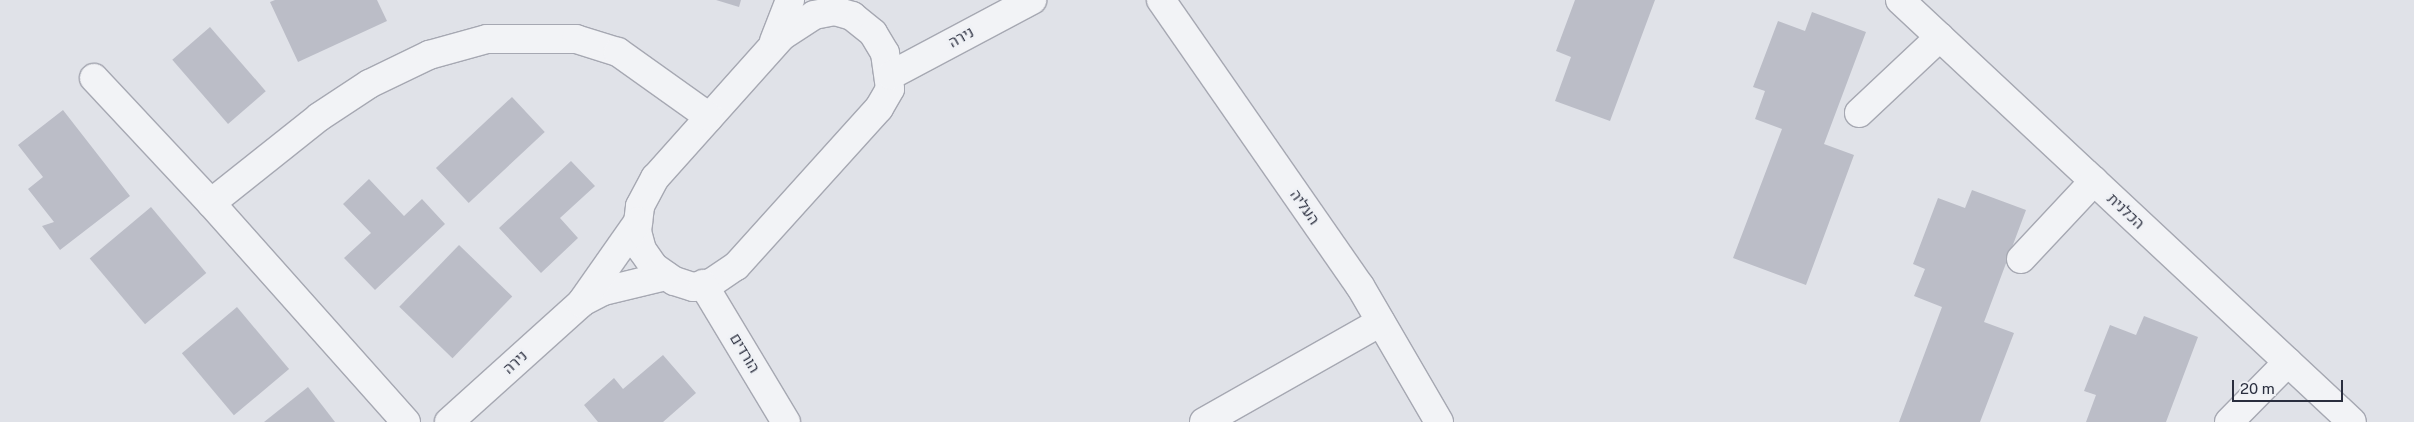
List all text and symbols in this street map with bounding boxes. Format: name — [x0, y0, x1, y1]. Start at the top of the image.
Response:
street label: נירה — [945, 23, 977, 51]
street label: העליה — [1287, 186, 1323, 228]
street label: הכלנית — [2104, 189, 2148, 233]
street label: הורדים — [726, 330, 764, 376]
street label: נירה — [499, 347, 531, 377]
scale bar — [2234, 370, 2345, 402]
text: 20 m — [2240, 380, 2275, 397]

